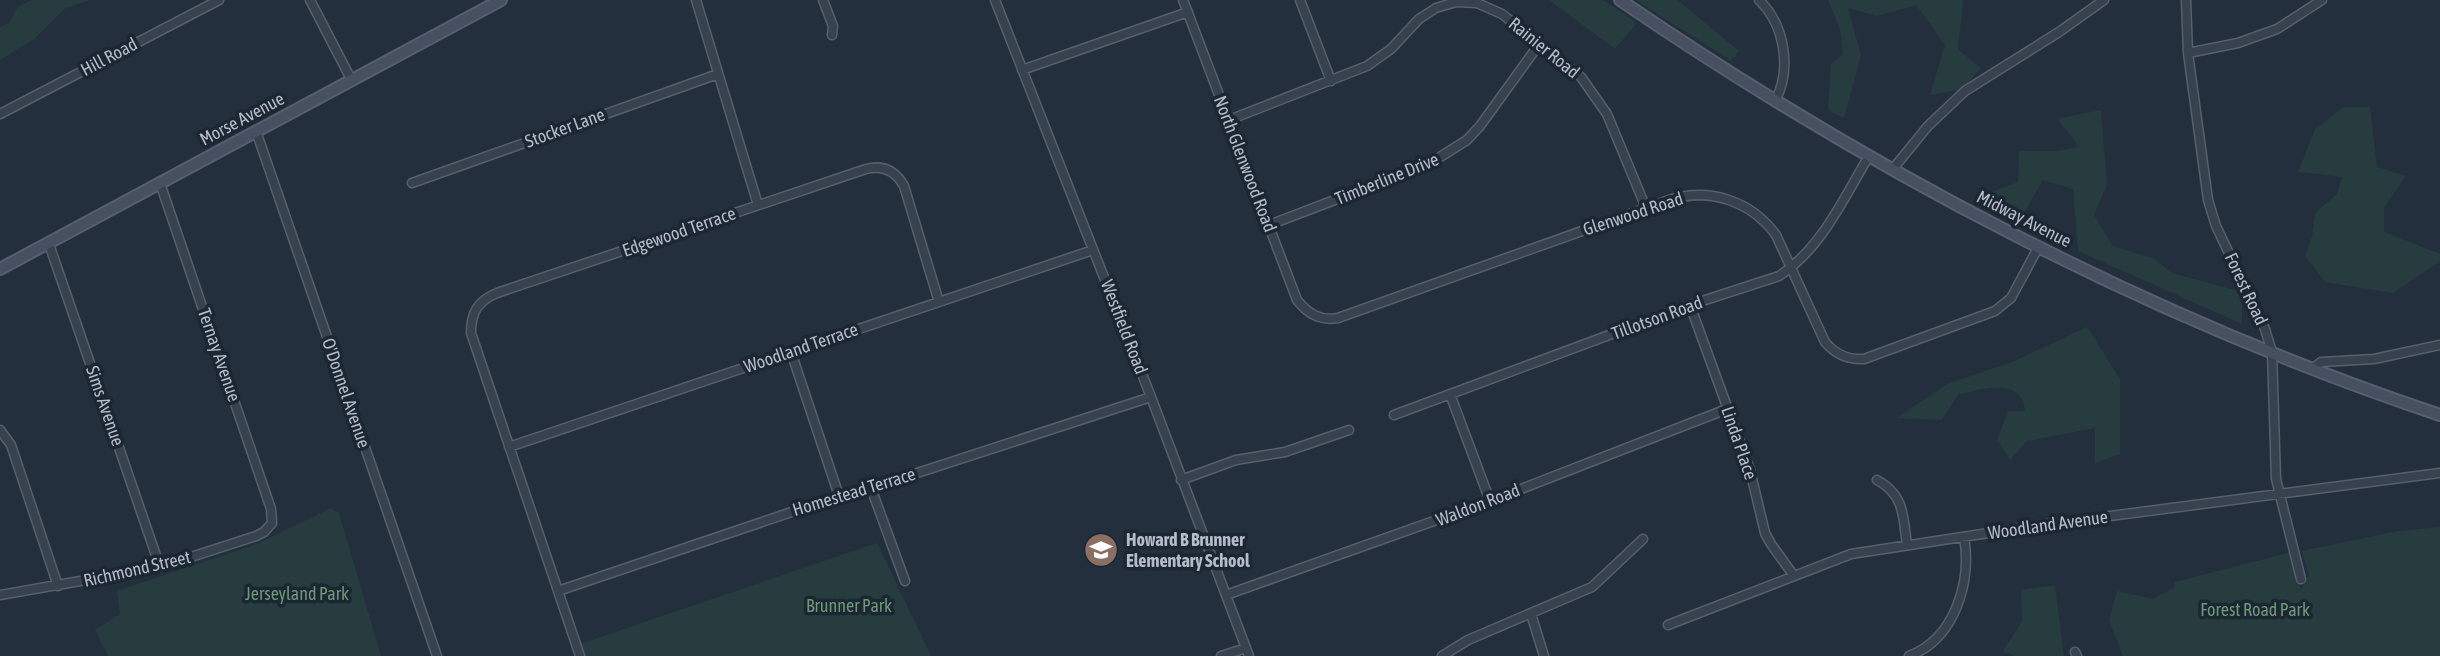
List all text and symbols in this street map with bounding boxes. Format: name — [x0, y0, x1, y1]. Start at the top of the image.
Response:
street label: Rainier Road — [1505, 13, 1584, 82]
street label: Hill Road — [77, 33, 141, 80]
street label: Morse Avenue — [196, 88, 288, 150]
street label: North Glenwood Road — [1210, 93, 1281, 235]
street label: Stocker Lane — [522, 103, 608, 152]
street label: Timberline Drive — [1332, 148, 1442, 209]
street label: Midway Avenue — [1973, 186, 2075, 251]
street label: Glenwood Road — [1580, 187, 1685, 240]
street label: Edgewood Terrace — [619, 202, 738, 261]
street label: Forest Road — [2221, 249, 2272, 328]
street label: Westfield Road — [1097, 277, 1152, 377]
street label: Tillotson Road — [1609, 291, 1705, 344]
street label: Ternay Avenue — [194, 306, 245, 404]
street label: Woodland Terrace — [741, 318, 861, 377]
street label: O'Donnel Avenue — [318, 335, 375, 450]
street label: Sims Avenue — [82, 363, 129, 449]
street label: Linda Place — [1717, 403, 1762, 482]
street label: Homestead Terrace — [790, 463, 918, 520]
street label: Waldon Road — [1433, 479, 1523, 530]
street label: Woodland Avenue — [1987, 506, 2109, 543]
place label: Howard B Brunner Elementary School — [1126, 529, 1250, 571]
school or university icon: Howard B Brunner Elementary School — [1082, 531, 1120, 569]
street label: Richmond Street — [81, 546, 192, 591]
park label: Jerseyland Park — [245, 583, 349, 604]
park label: Brunner Park — [806, 595, 892, 616]
park label: Forest Road Park — [2200, 599, 2310, 620]

